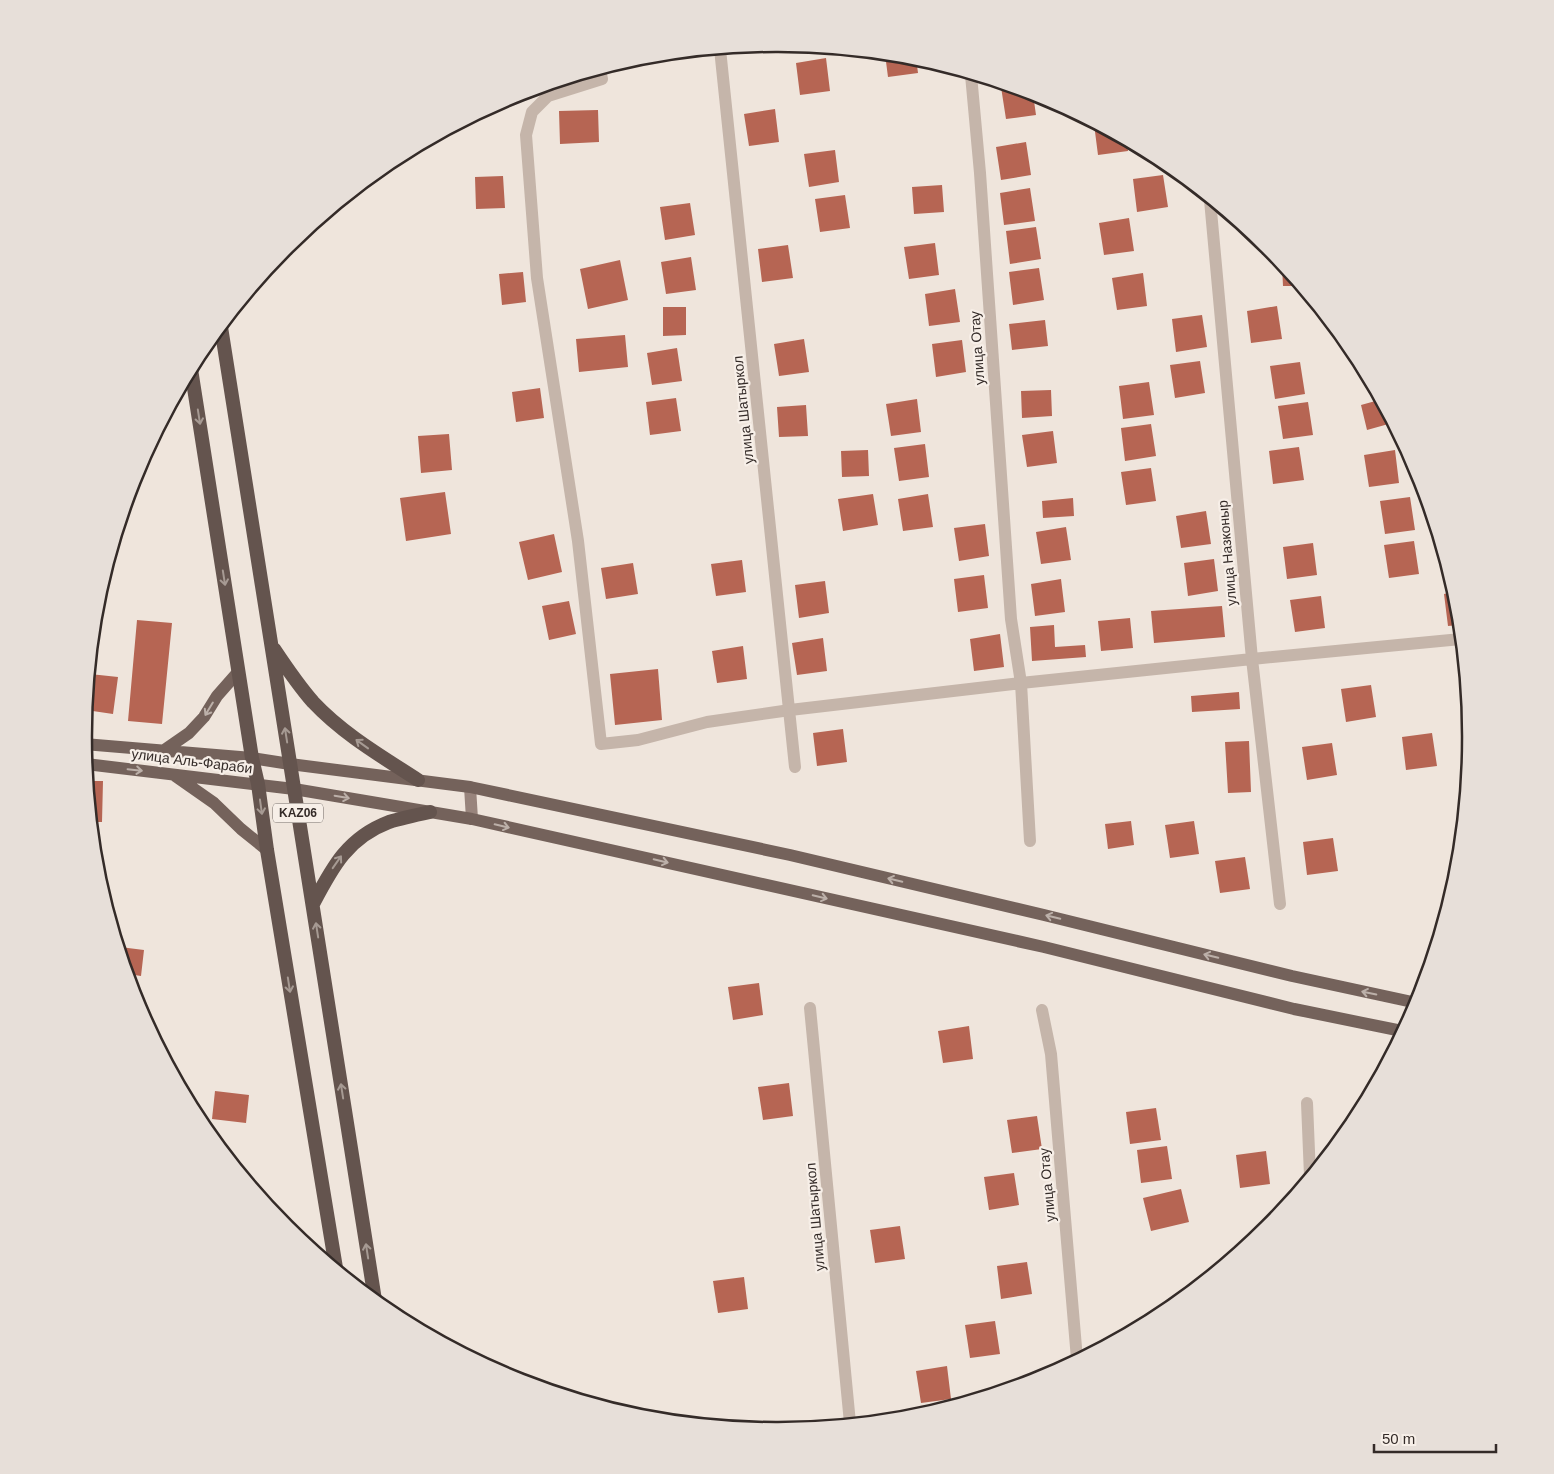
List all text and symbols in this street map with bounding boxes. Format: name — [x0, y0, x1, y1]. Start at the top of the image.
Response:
street label: улица Отау — [966, 310, 988, 386]
street label: улица Шатыркол — [729, 355, 757, 465]
one-way arrow — [194, 409, 204, 425]
street label: улица Назконыр — [1214, 499, 1240, 607]
one-way arrow — [219, 570, 229, 586]
one-way arrow — [203, 702, 213, 716]
one-way arrow — [280, 728, 290, 744]
one-way arrow — [355, 739, 369, 749]
street label: улица Аль-Фараби — [131, 746, 253, 776]
one-way arrow — [127, 765, 143, 774]
one-way arrow — [334, 792, 350, 802]
one-way arrow — [256, 799, 266, 815]
road number: KАZ06 — [273, 804, 323, 822]
one-way arrow — [494, 822, 510, 831]
one-way arrow — [332, 855, 342, 869]
one-way arrow — [653, 857, 669, 866]
one-way arrow — [888, 875, 904, 884]
one-way arrow — [811, 892, 827, 902]
one-way arrow — [1046, 912, 1062, 921]
one-way arrow — [311, 923, 321, 939]
one-way arrow — [1204, 951, 1220, 960]
one-way arrow — [285, 977, 295, 993]
one-way arrow — [1362, 988, 1378, 997]
one-way arrow — [337, 1083, 347, 1099]
street label: улица Отау — [1036, 1147, 1058, 1223]
street label: улица Шатыркол — [802, 1162, 828, 1272]
one-way arrow — [362, 1244, 372, 1260]
scale bar — [1374, 1422, 1496, 1454]
text: 50 m — [1382, 1430, 1415, 1447]

